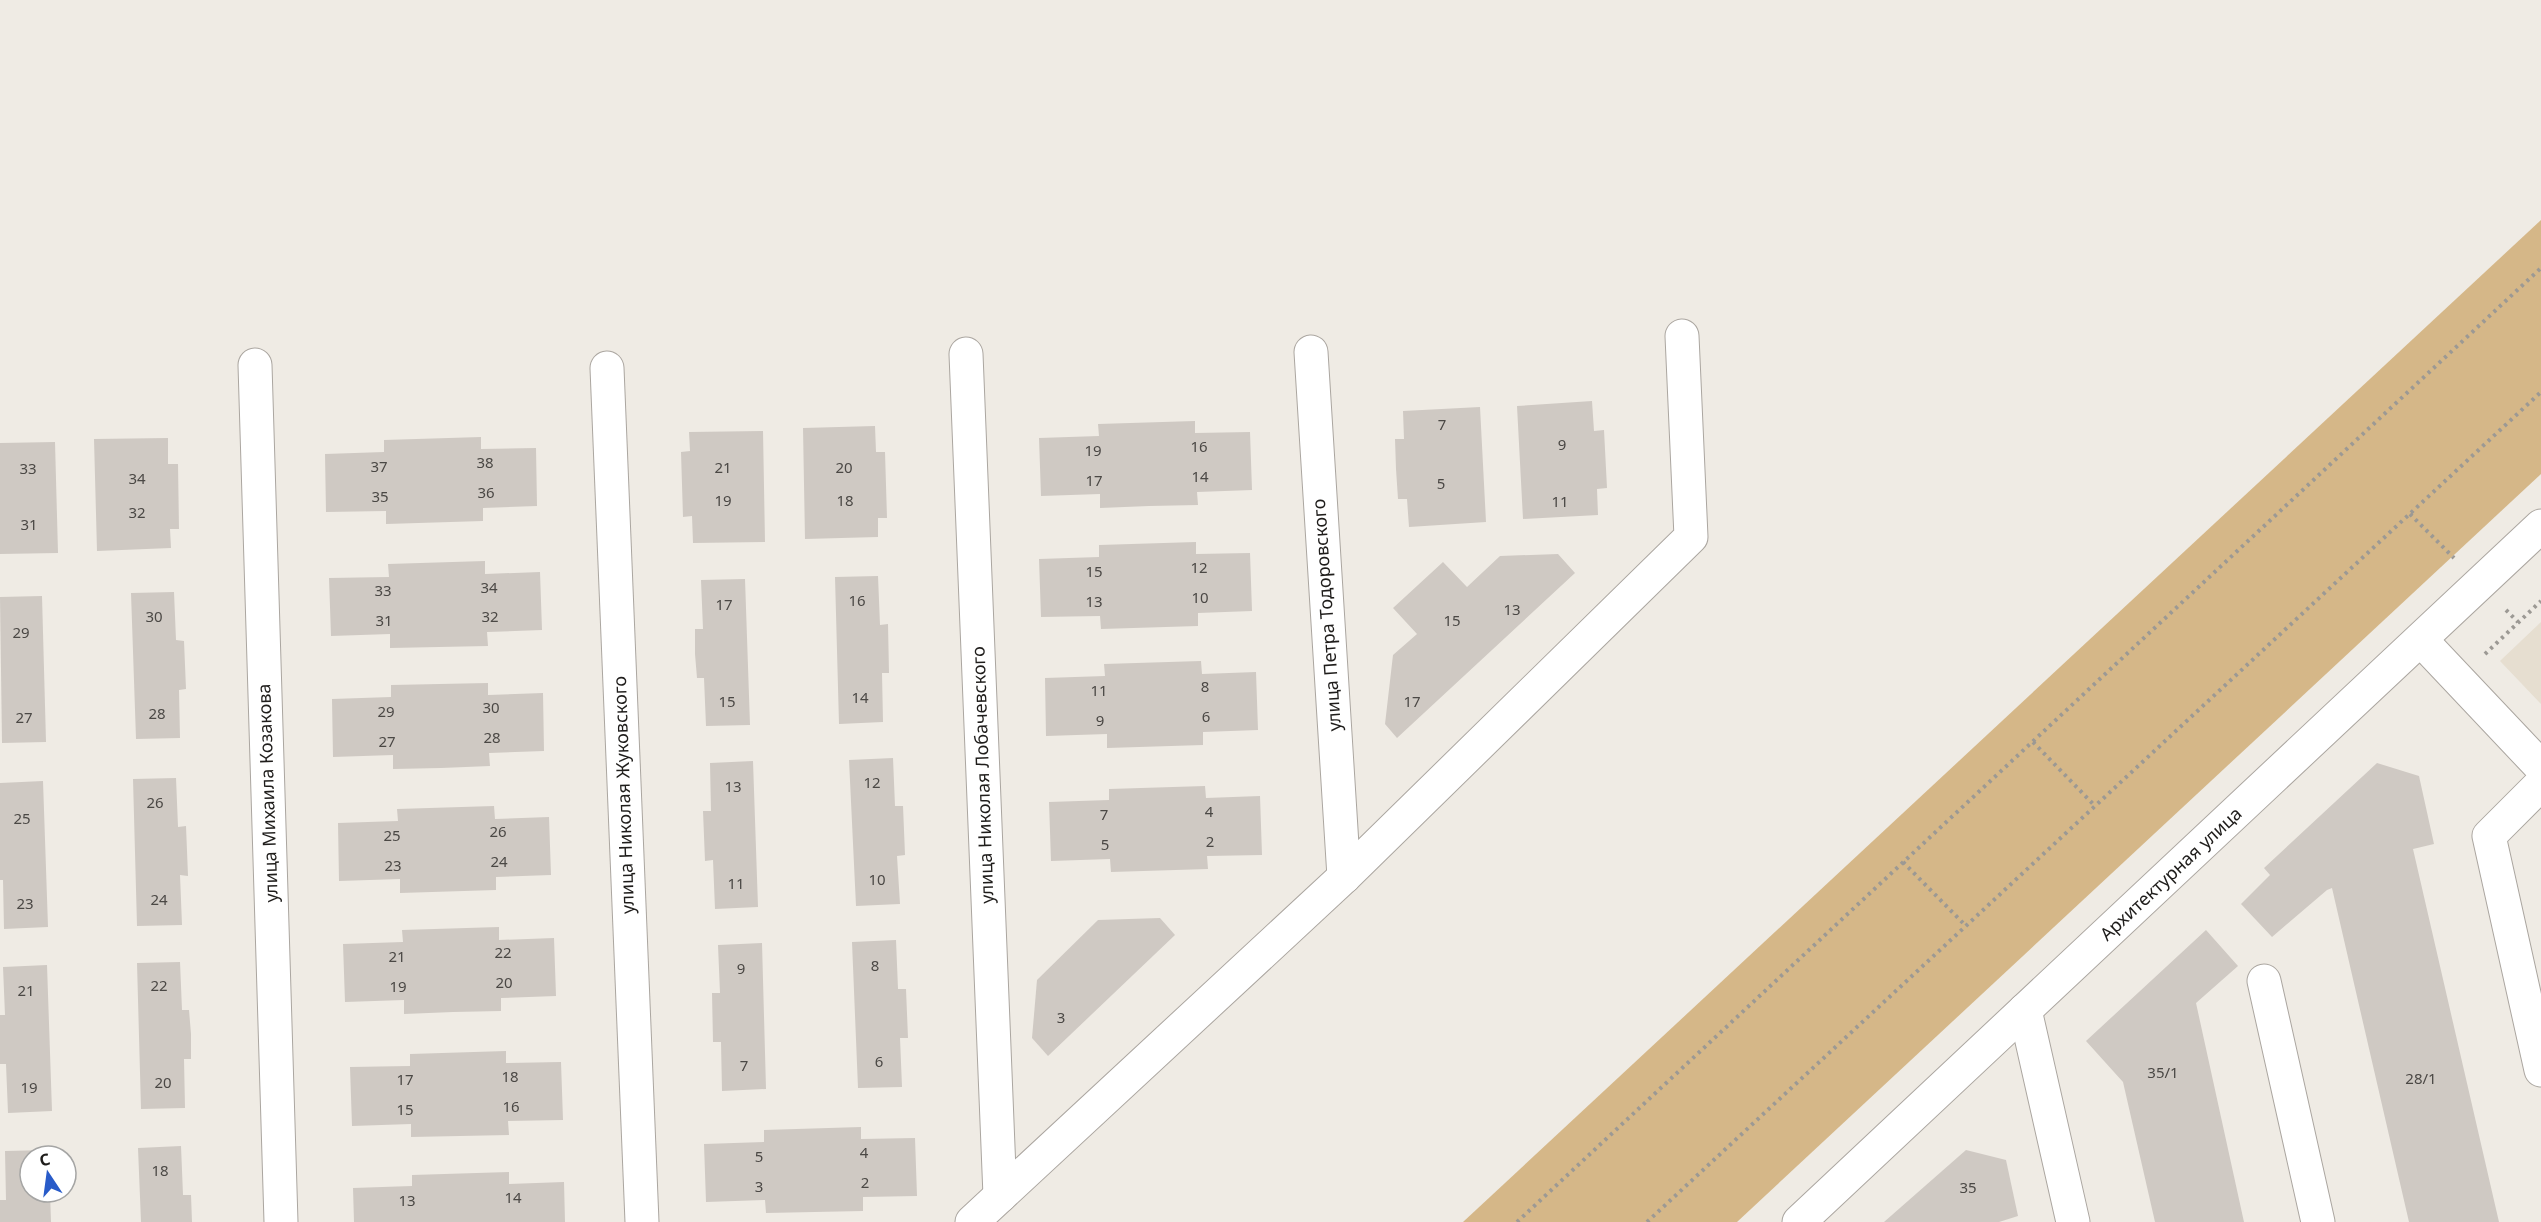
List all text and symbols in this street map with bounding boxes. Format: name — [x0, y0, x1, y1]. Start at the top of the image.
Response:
house number: 7 — [1438, 414, 1446, 434]
house number: 9 — [1558, 434, 1566, 454]
house number: 16 — [1190, 436, 1208, 456]
house number: 19 — [1084, 440, 1102, 460]
house number: 38 — [476, 452, 494, 472]
house number: 37 — [370, 456, 388, 476]
house number: 21 — [714, 457, 732, 477]
house number: 20 — [835, 457, 853, 477]
house number: 33 — [19, 458, 37, 478]
house number: 14 — [1191, 466, 1209, 486]
house number: 34 — [128, 468, 146, 488]
house number: 17 — [1085, 470, 1103, 490]
house number: 5 — [1437, 473, 1445, 493]
house number: 36 — [477, 482, 495, 502]
house number: 35 — [371, 486, 389, 506]
house number: 19 — [714, 490, 732, 510]
house number: 18 — [836, 490, 854, 510]
house number: 11 — [1551, 491, 1569, 511]
street label: улица Петра Тодоровского — [1306, 498, 1346, 732]
house number: 32 — [128, 502, 146, 522]
house number: 31 — [20, 514, 38, 534]
house number: 12 — [1190, 557, 1208, 577]
house number: 15 — [1085, 561, 1103, 581]
house number: 34 — [480, 577, 498, 597]
house number: 33 — [374, 580, 392, 600]
house number: 10 — [1191, 587, 1209, 607]
house number: 16 — [848, 590, 866, 610]
house number: 13 — [1085, 591, 1103, 611]
house number: 17 — [715, 594, 733, 614]
house number: 13 — [1503, 599, 1521, 619]
house number: 30 — [145, 606, 163, 626]
house number: 32 — [481, 606, 499, 626]
house number: 31 — [375, 610, 393, 630]
house number: 15 — [1443, 610, 1461, 630]
house number: 29 — [12, 622, 30, 642]
street label: улица Николая Лобачевского — [966, 646, 998, 904]
street label: улица Николая Жуковского — [607, 676, 639, 915]
house number: 8 — [1201, 676, 1209, 696]
house number: 11 — [1090, 680, 1108, 700]
street label: улица Михаила Козакова — [251, 683, 283, 903]
house number: 14 — [851, 687, 869, 707]
house number: 15 — [718, 691, 736, 711]
house number: 17 — [1403, 691, 1421, 711]
house number: 30 — [482, 697, 500, 717]
house number: 29 — [377, 701, 395, 721]
house number: 28 — [148, 703, 166, 723]
house number: 6 — [1202, 706, 1210, 726]
house number: 27 — [15, 707, 33, 727]
house number: 9 — [1096, 710, 1104, 730]
house number: 28 — [483, 727, 501, 747]
house number: 27 — [378, 731, 396, 751]
house number: 12 — [863, 772, 881, 792]
house number: 13 — [724, 776, 742, 796]
house number: 26 — [146, 792, 164, 812]
house number: 4 — [1205, 801, 1214, 821]
street label: Архитектурная улица — [2094, 801, 2246, 945]
house number: 7 — [1100, 804, 1108, 824]
house number: 25 — [13, 808, 31, 828]
house number: 26 — [489, 821, 507, 841]
house number: 25 — [383, 825, 401, 845]
house number: 2 — [1206, 831, 1214, 851]
house number: 5 — [1101, 834, 1109, 854]
house number: 24 — [490, 851, 508, 871]
house number: 23 — [384, 855, 402, 875]
house number: 10 — [868, 869, 886, 889]
house number: 11 — [727, 873, 745, 893]
house number: 24 — [150, 889, 168, 909]
house number: 23 — [16, 893, 34, 913]
house number: 22 — [494, 942, 512, 962]
house number: 21 — [388, 946, 406, 966]
house number: 8 — [871, 955, 879, 975]
house number: 9 — [737, 958, 745, 978]
house number: 20 — [495, 972, 513, 992]
house number: 22 — [150, 975, 168, 995]
house number: 19 — [389, 976, 407, 996]
house number: 21 — [17, 980, 35, 1000]
house number: 3 — [1057, 1007, 1065, 1027]
house number: 6 — [875, 1051, 883, 1071]
house number: 7 — [740, 1055, 748, 1075]
house number: 35/1 — [2147, 1062, 2179, 1082]
house number: 18 — [501, 1066, 519, 1086]
house number: 28/1 — [2405, 1068, 2437, 1088]
house number: 17 — [396, 1069, 414, 1089]
house number: 20 — [154, 1072, 172, 1092]
house number: 19 — [20, 1077, 38, 1097]
house number: 16 — [502, 1096, 520, 1116]
house number: 15 — [396, 1099, 414, 1119]
house number: 4 — [860, 1142, 869, 1162]
north arrow — [18, 1144, 78, 1204]
house number: 5 — [755, 1146, 763, 1166]
text: С — [37, 1148, 52, 1171]
house number: 18 — [151, 1160, 169, 1180]
house number: 2 — [861, 1172, 869, 1192]
house number: 3 — [755, 1176, 763, 1196]
house number: 35 — [1959, 1177, 1977, 1197]
house number: 14 — [504, 1187, 522, 1207]
house number: 13 — [398, 1190, 416, 1210]

